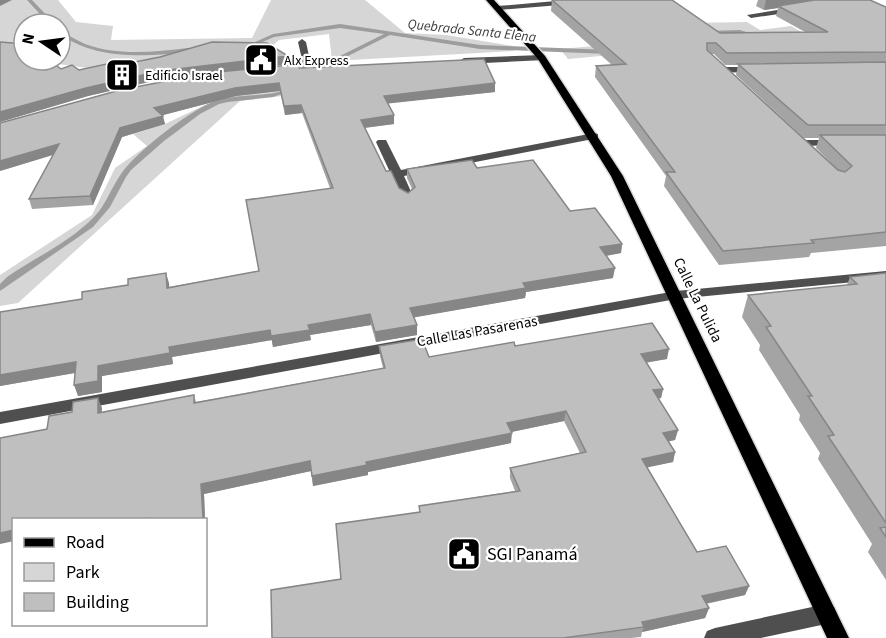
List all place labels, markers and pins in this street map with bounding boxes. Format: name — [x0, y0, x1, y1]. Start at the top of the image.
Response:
public building icon: Alx Express — [243, 42, 279, 78]
place label: Alx Express — [284, 51, 349, 71]
building icon: Edificio Israel — [104, 57, 140, 93]
place label: Edificio Israel — [145, 66, 223, 86]
public building icon: SGI Panamá — [446, 536, 482, 572]
place label: SGI Panamá — [487, 542, 577, 567]

